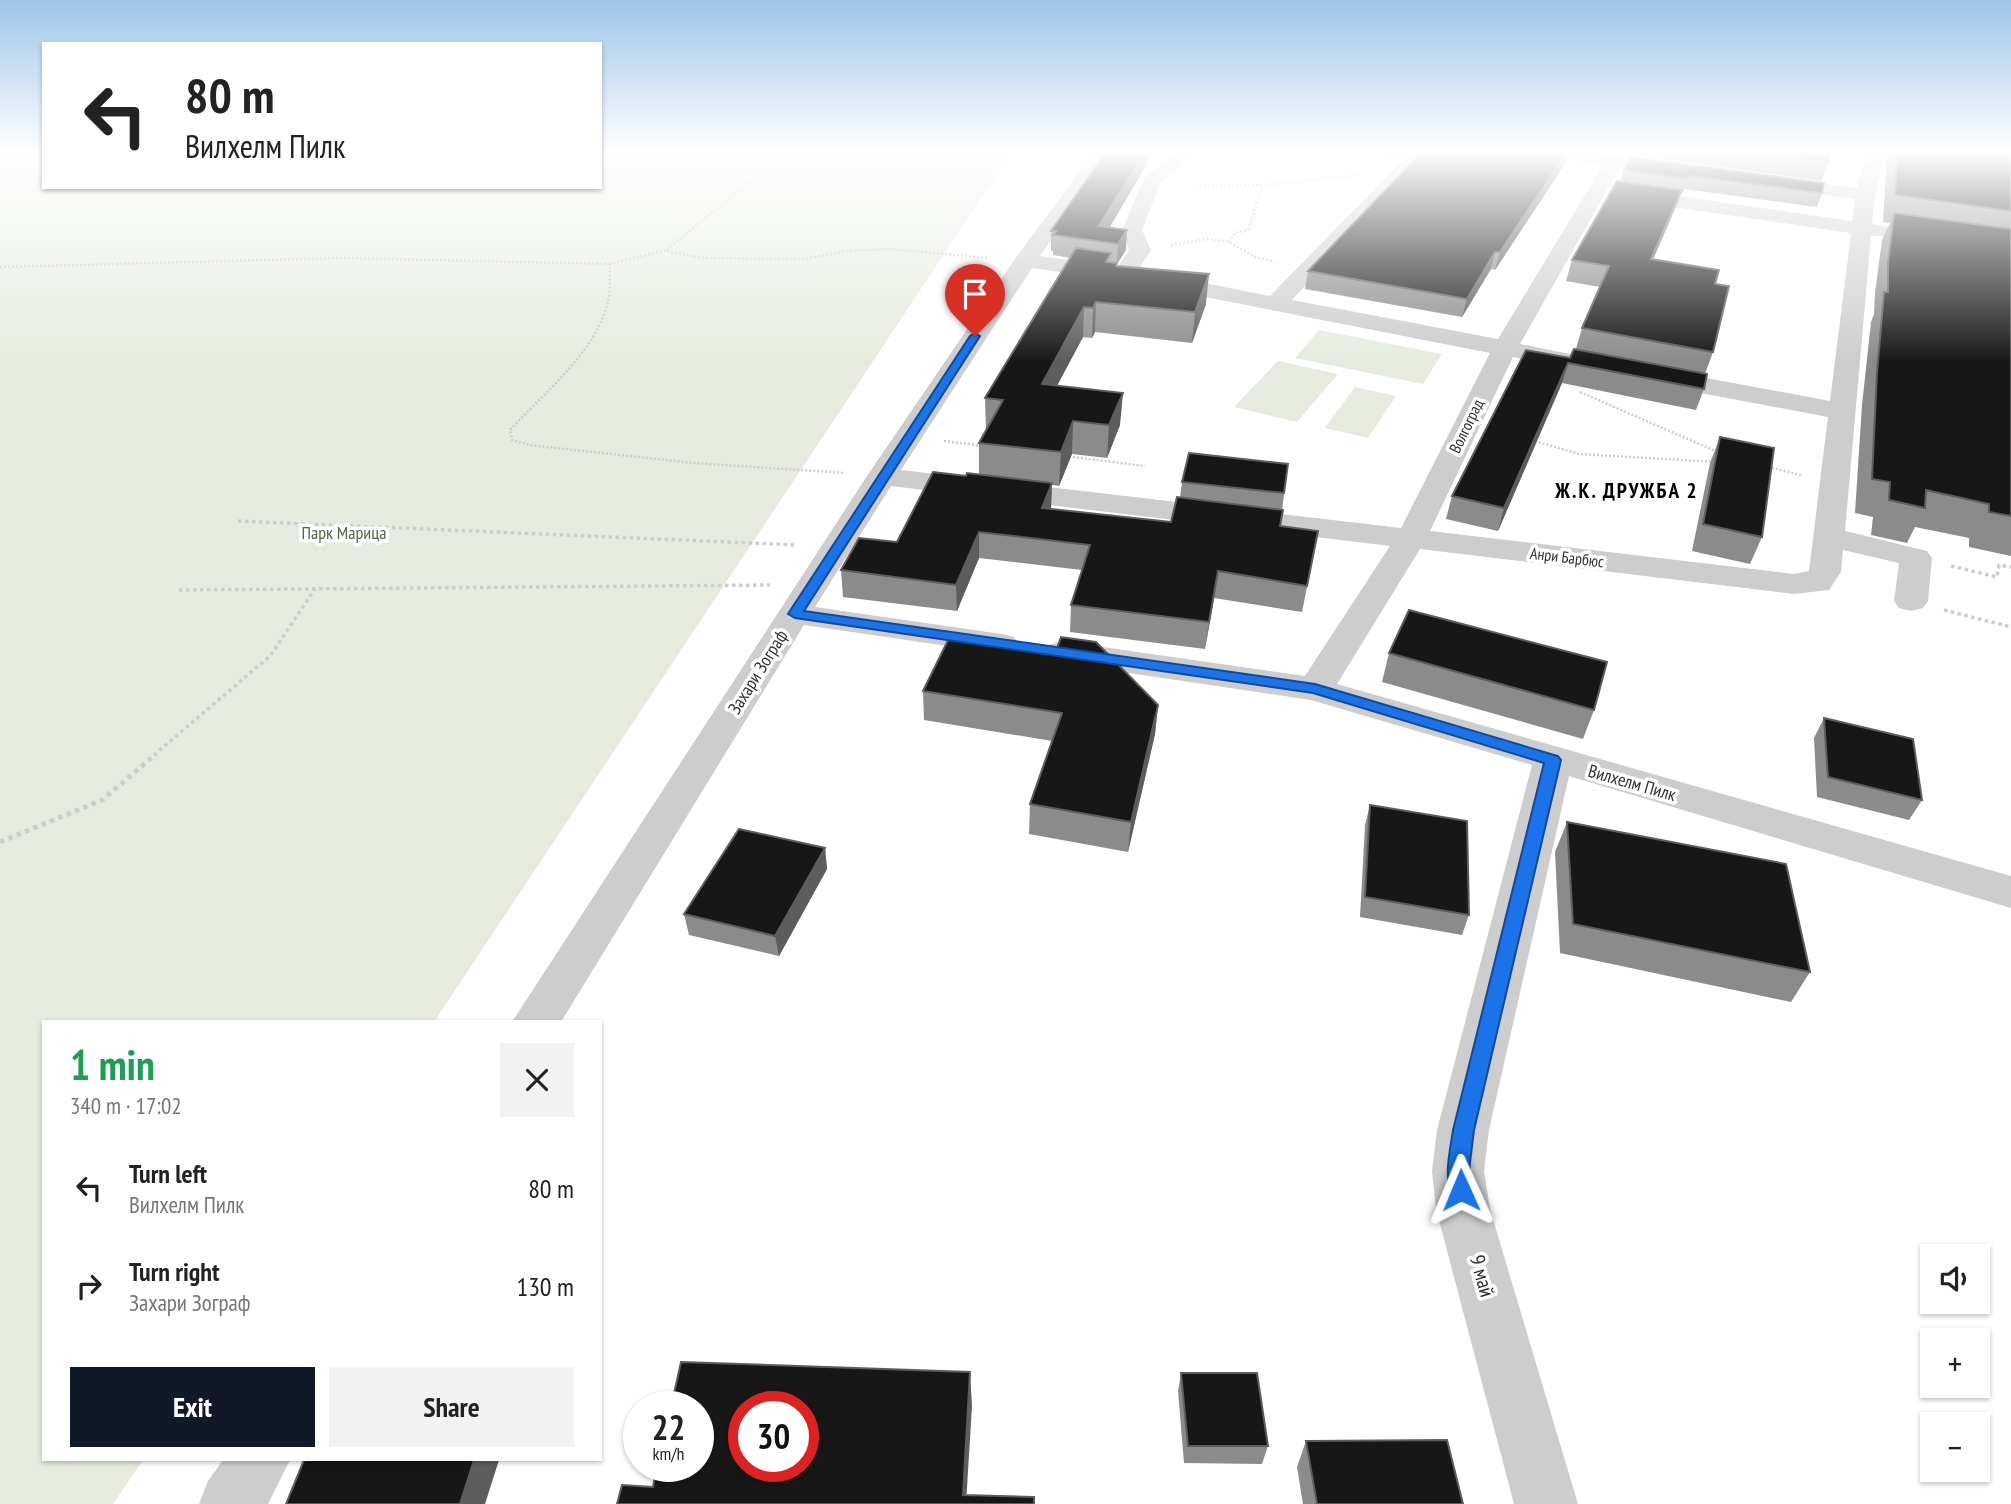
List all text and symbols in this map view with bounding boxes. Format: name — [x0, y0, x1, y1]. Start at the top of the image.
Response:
text: 80 m — [185, 63, 274, 127]
icon: left — [70, 70, 161, 161]
text: Вилхелм Пилк — [185, 125, 345, 167]
pin — [945, 264, 1005, 336]
icon: arrive — [956, 275, 994, 313]
street label: Волгоград — [1444, 396, 1488, 456]
district label: Ж.К. ДРУЖБА 2 — [1554, 477, 1699, 504]
park label: Парк Марица — [302, 521, 386, 544]
street label: Анри Барбюс — [1529, 543, 1605, 571]
street label: Захари Зограф — [723, 625, 793, 718]
street label: Вилхелм Пилк — [1586, 759, 1679, 806]
text: 1 min — [70, 1037, 155, 1092]
button: close — [500, 1043, 574, 1117]
text: 340 m · 17:02 — [70, 1091, 182, 1120]
position arrow — [1424, 1153, 1498, 1227]
text: Turn left — [129, 1157, 207, 1190]
icon: left — [70, 1169, 108, 1207]
text: 80 m — [528, 1172, 574, 1205]
text: Вилхелм Пилк — [129, 1190, 244, 1219]
map controls — [1920, 1244, 1990, 1482]
button: sound — [1920, 1244, 1990, 1314]
street label: 9 май — [1464, 1252, 1501, 1300]
text: Turn right — [129, 1255, 220, 1288]
icon: right — [70, 1267, 108, 1305]
text: 130 m — [516, 1270, 574, 1303]
text: Захари Зограф — [129, 1288, 250, 1317]
button: + — [1920, 1328, 1990, 1398]
button: Exit — [70, 1367, 315, 1447]
button: Share — [329, 1367, 574, 1447]
speed limit sign: 30 — [728, 1391, 819, 1482]
text: 22 — [652, 1404, 685, 1450]
button: − — [1920, 1412, 1990, 1482]
text: km/h — [653, 1442, 684, 1465]

